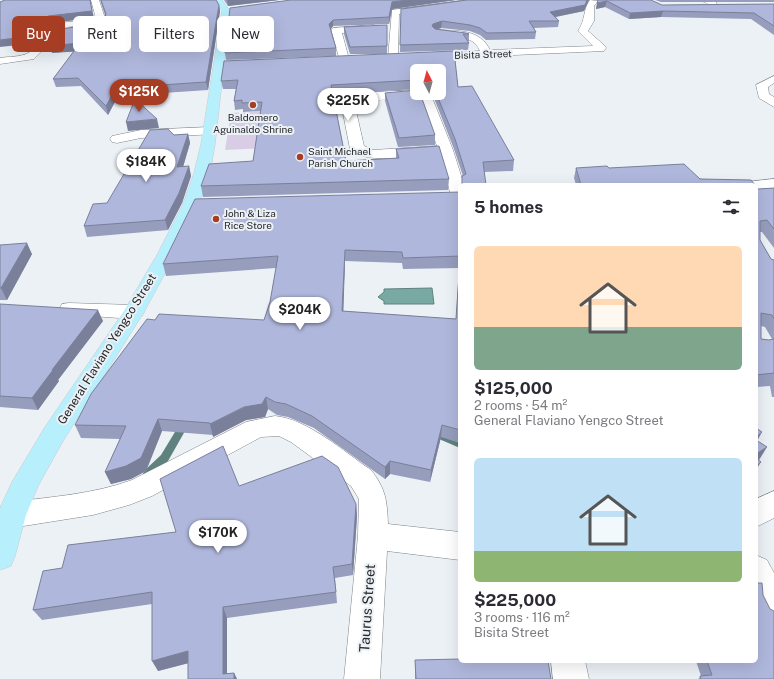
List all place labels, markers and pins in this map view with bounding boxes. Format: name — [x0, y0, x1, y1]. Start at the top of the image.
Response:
pin: $125K — [111, 79, 167, 113]
pin: $225K — [320, 88, 376, 122]
marker: Baldomero Aguinaldo Shrine — [248, 100, 258, 110]
place label: Baldomero Aguinaldo Shrine — [213, 111, 293, 135]
place label: Saint Michael Parish Church — [308, 145, 373, 169]
pin: $184K — [118, 149, 174, 183]
marker: Saint Michael Parish Church — [295, 152, 305, 162]
place label: John & Liza Rice Store — [224, 207, 276, 231]
marker: John & Liza Rice Store — [211, 214, 221, 224]
pin: $204K — [272, 297, 328, 331]
pin: $170K — [190, 520, 246, 554]

